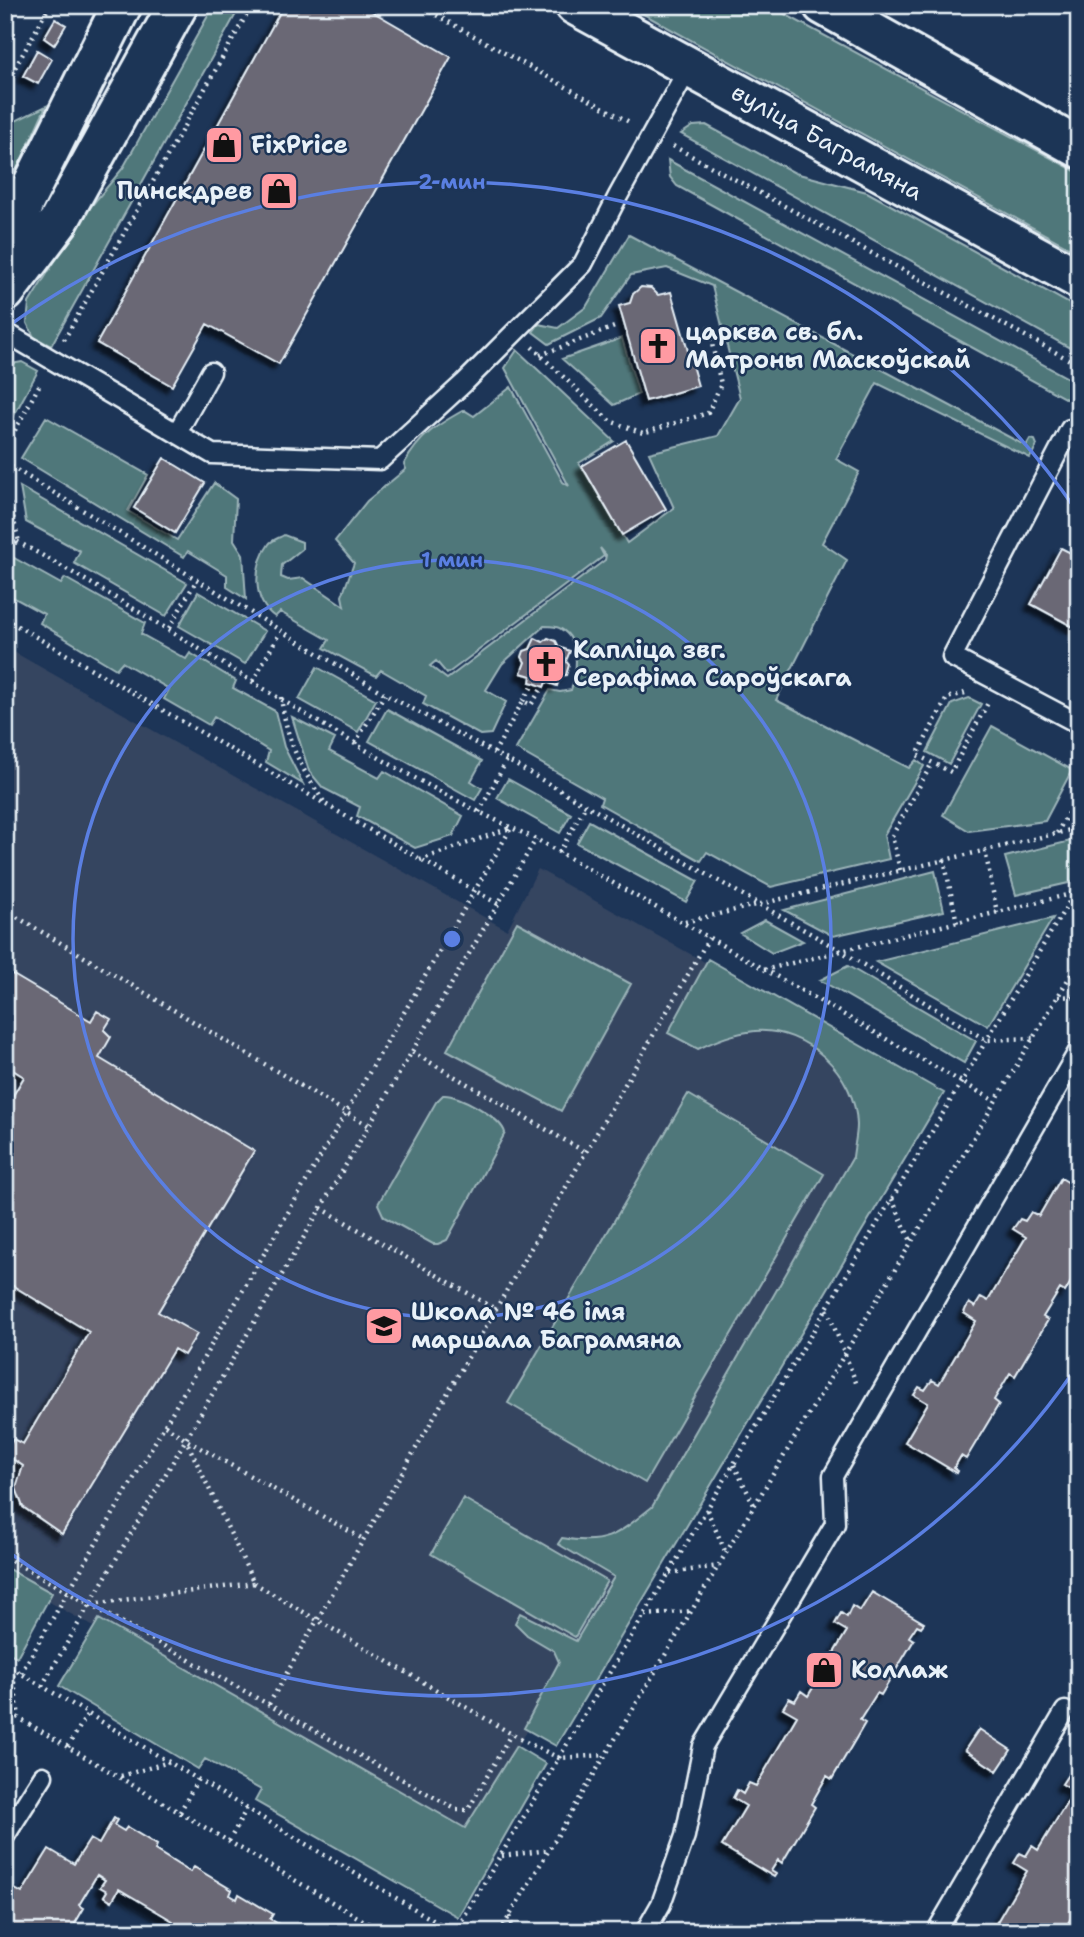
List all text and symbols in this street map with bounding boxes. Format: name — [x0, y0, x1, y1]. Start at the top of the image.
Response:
street label: вуліца Баграмяна — [726, 76, 929, 208]
shop icon: FixPrice — [203, 124, 245, 166]
place label: FixPrice — [251, 129, 348, 161]
text: 2 мин — [418, 168, 486, 196]
shop icon: Пинскдрев — [258, 170, 300, 212]
place label: Пинскдрев — [117, 175, 252, 207]
place label: царква св. бл. Матроны Маскоўскай — [685, 316, 971, 376]
church icon: царква св. бл. Матроны Маскоўскай — [637, 325, 679, 367]
text: 1 мин — [421, 546, 483, 574]
place label: Капліца звг. Серафіма Сароўскага — [573, 634, 852, 694]
church icon: Капліца звг. Серафіма Сароўскага — [525, 643, 567, 685]
centre of rings — [440, 927, 464, 951]
place label: Школа № 46 імя маршала Баграмяна — [411, 1296, 682, 1356]
school or university icon: Школа № 46 імя маршала Баграмяна — [363, 1305, 405, 1347]
shop icon: Коллаж — [803, 1649, 845, 1691]
place label: Коллаж — [851, 1654, 949, 1686]

